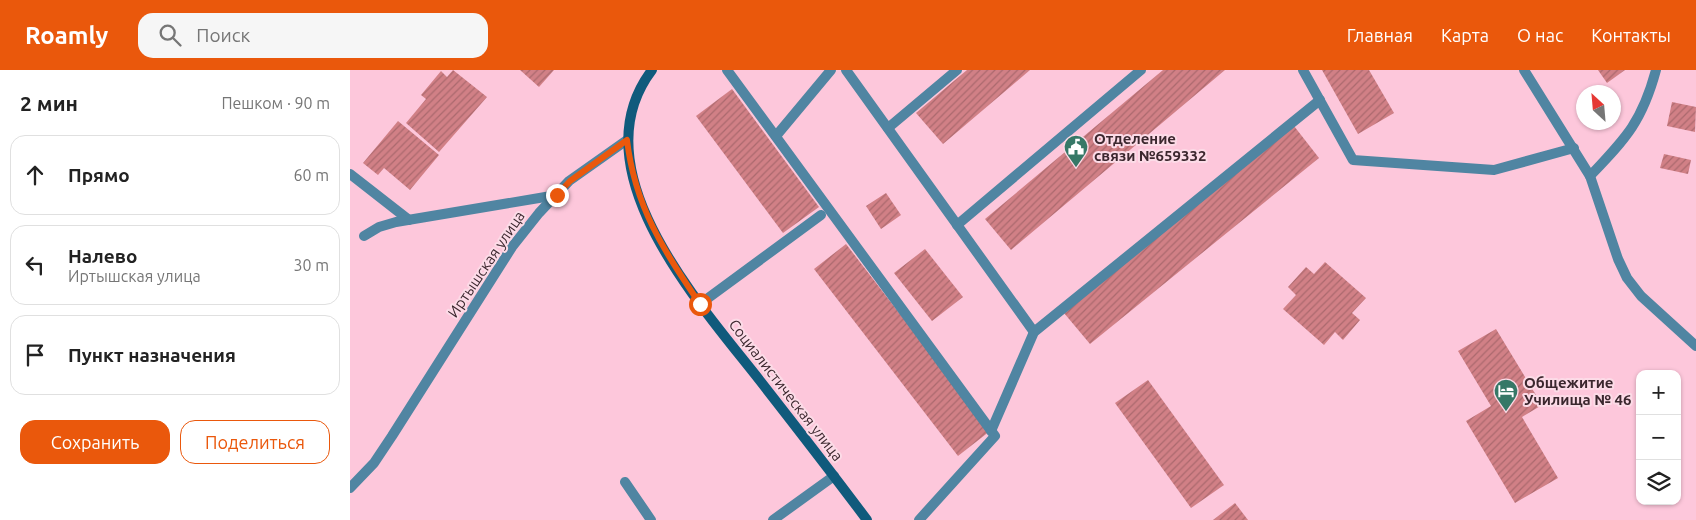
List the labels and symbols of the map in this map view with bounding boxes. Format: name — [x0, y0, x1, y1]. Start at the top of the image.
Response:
north arrow — [1576, 85, 1621, 130]
place label: Отделение связи №659332 — [1094, 130, 1206, 164]
public building icon: Отделение связи №659332 — [1063, 134, 1089, 168]
route end — [546, 184, 569, 207]
street label: Иртышская улица — [444, 208, 528, 320]
route start — [689, 293, 712, 316]
street label: Социалистическая улица — [726, 316, 846, 464]
place label: Общежитие Училища № 46 — [1524, 374, 1632, 408]
hotel icon: Общежитие Училища № 46 — [1493, 378, 1519, 412]

